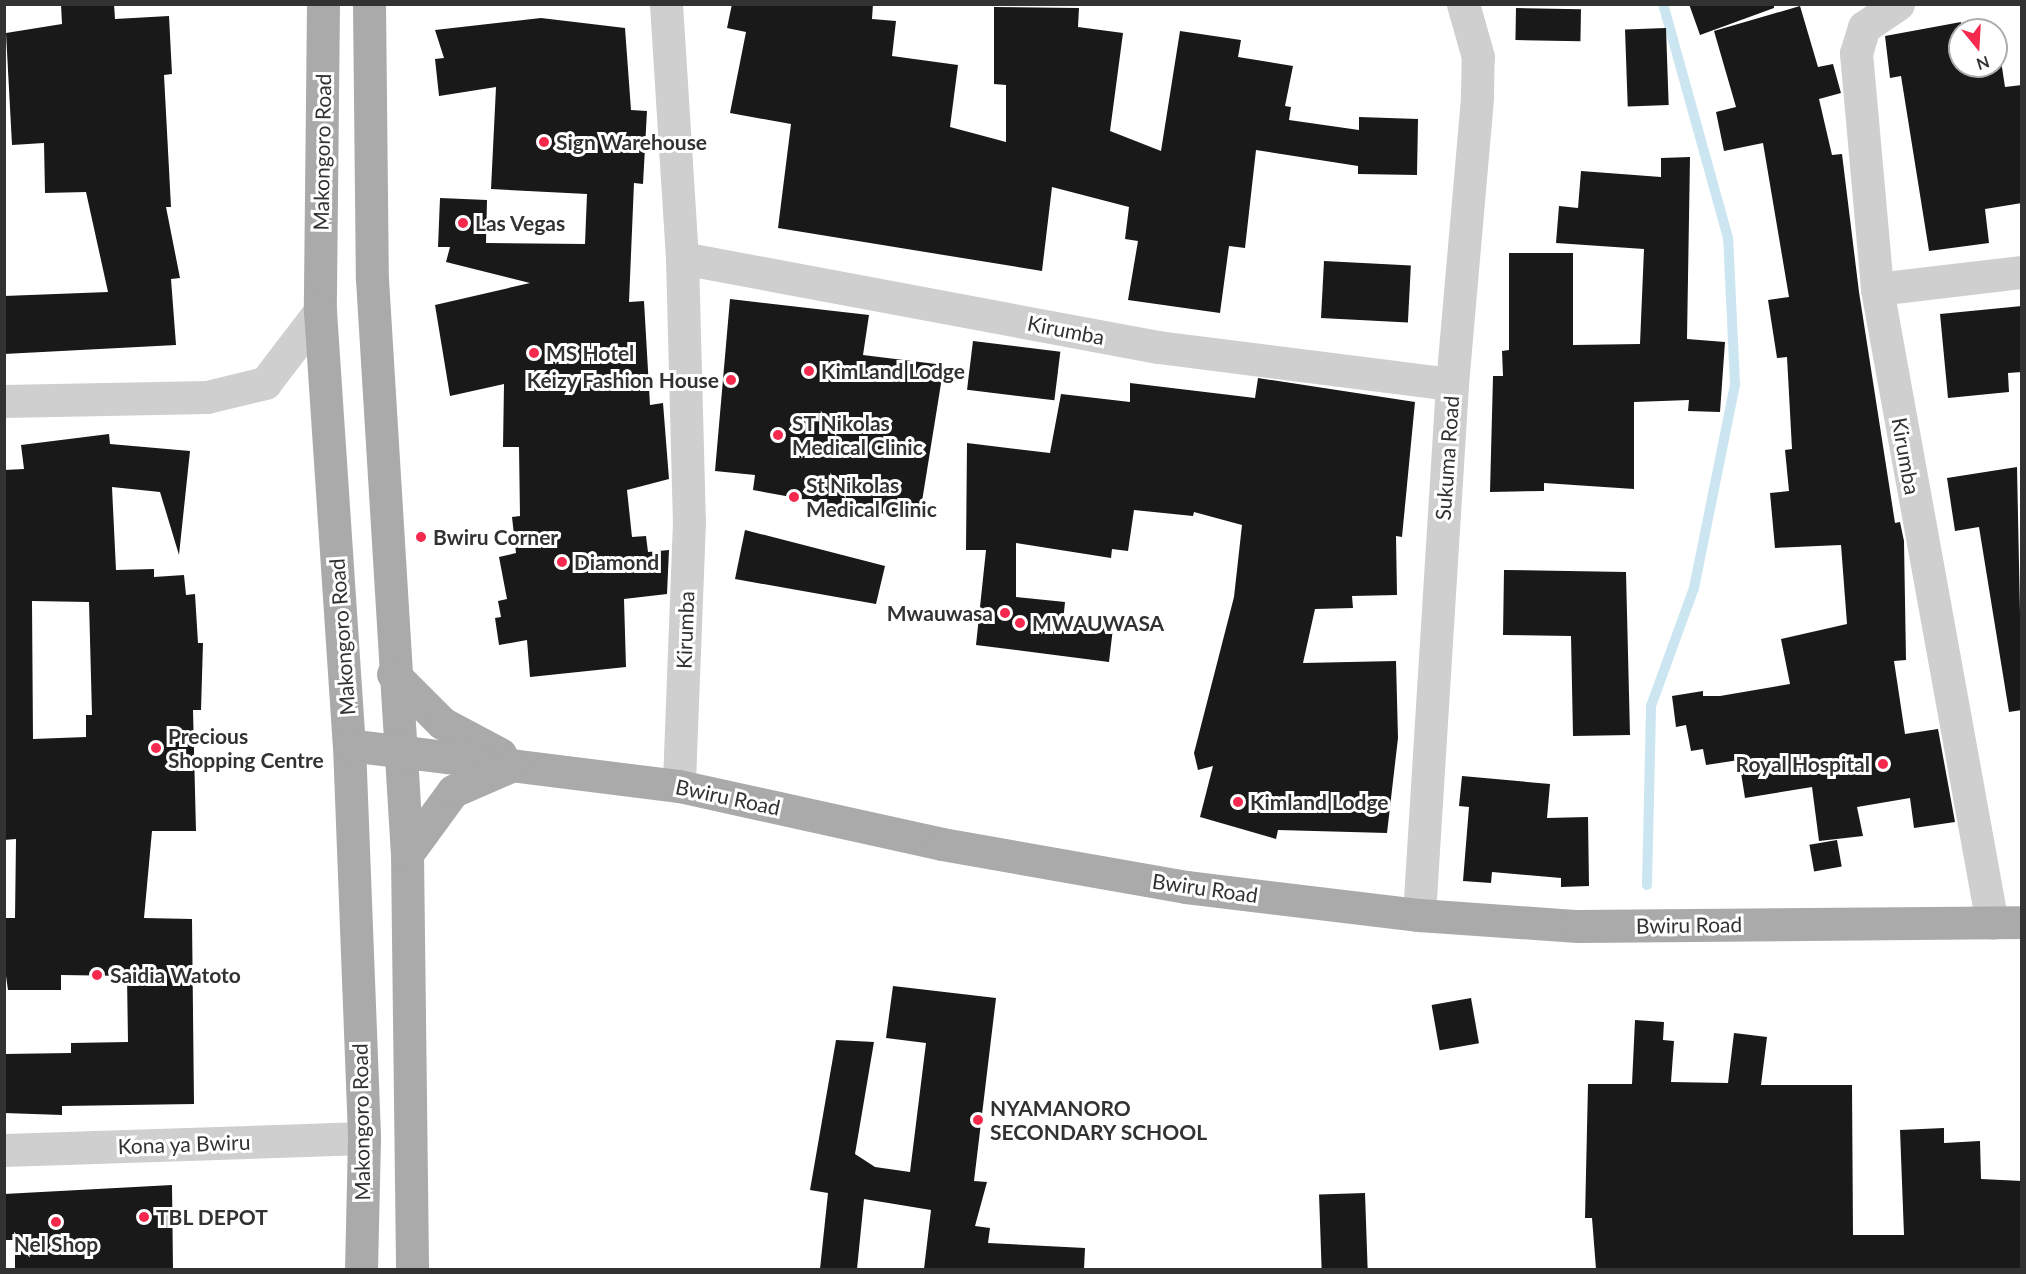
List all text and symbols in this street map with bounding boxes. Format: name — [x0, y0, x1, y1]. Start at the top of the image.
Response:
north arrow — [1948, 18, 2008, 78]
text: N — [1974, 53, 1992, 75]
street label: Makongoro Road — [308, 73, 336, 231]
place label: Sign Warehouse — [556, 129, 707, 155]
marker: Sign Warehouse — [537, 135, 551, 149]
place label: Las Vegas — [475, 210, 566, 236]
marker: Las Vegas — [456, 216, 470, 230]
street label: Kirumba — [1025, 310, 1107, 350]
place label: MS Hotel — [546, 340, 634, 366]
marker: MS Hotel — [527, 346, 541, 360]
place label: KimLand Lodge — [821, 358, 965, 384]
marker: KimLand Lodge — [802, 364, 816, 378]
place label: Keizy Fashion House — [526, 367, 719, 393]
marker: Keizy Fashion House — [724, 373, 738, 387]
street label: Sukuma Road — [1430, 395, 1464, 521]
place label: ST Nikolas Medical Clinic — [792, 410, 923, 460]
street label: Kirumba — [1887, 416, 1925, 496]
marker: ST Nikolas Medical Clinic — [769, 426, 787, 444]
place label: St Nikolas Medical Clinic — [806, 472, 937, 522]
marker: St Nikolas Medical Clinic — [787, 490, 801, 504]
place label: Bwiru Corner — [433, 524, 558, 550]
marker: Bwiru Corner — [414, 530, 428, 544]
place label: Diamond — [574, 549, 659, 575]
marker: Diamond — [555, 555, 569, 569]
street label: Makongoro Road — [324, 558, 360, 716]
street label: Kirumba — [671, 591, 699, 669]
place label: Mwauwasa — [887, 600, 993, 626]
marker: Mwauwasa — [998, 606, 1012, 620]
place label: MWAUWASA — [1032, 610, 1164, 636]
marker: MWAUWASA — [1013, 616, 1027, 630]
place label: Precious Shopping Centre — [168, 723, 324, 773]
marker: Precious Shopping Centre — [149, 741, 163, 755]
place label: Royal Hospital — [1736, 751, 1870, 777]
marker: Royal Hospital — [1874, 755, 1892, 773]
street label: Bwiru Road — [673, 774, 783, 820]
place label: Kimland Lodge — [1250, 789, 1389, 815]
marker: Kimland Lodge — [1231, 795, 1245, 809]
street label: Bwiru Road — [1151, 868, 1259, 908]
street label: Bwiru Road — [1636, 911, 1742, 939]
place label: Saidia Watoto — [110, 962, 241, 988]
marker: Saidia Watoto — [88, 966, 106, 984]
street label: Makongoro Road — [347, 1043, 375, 1201]
place label: NYAMANORO SECONDARY SCHOOL — [990, 1095, 1208, 1145]
marker: NYAMANORO SECONDARY SCHOOL — [971, 1113, 985, 1127]
street label: Kona ya Bwiru — [117, 1129, 251, 1159]
place label: TBL DEPOT — [156, 1204, 269, 1230]
marker: TBL DEPOT — [137, 1210, 151, 1224]
marker: Nel Shop — [49, 1215, 63, 1229]
place label: Nel Shop — [14, 1231, 98, 1257]

